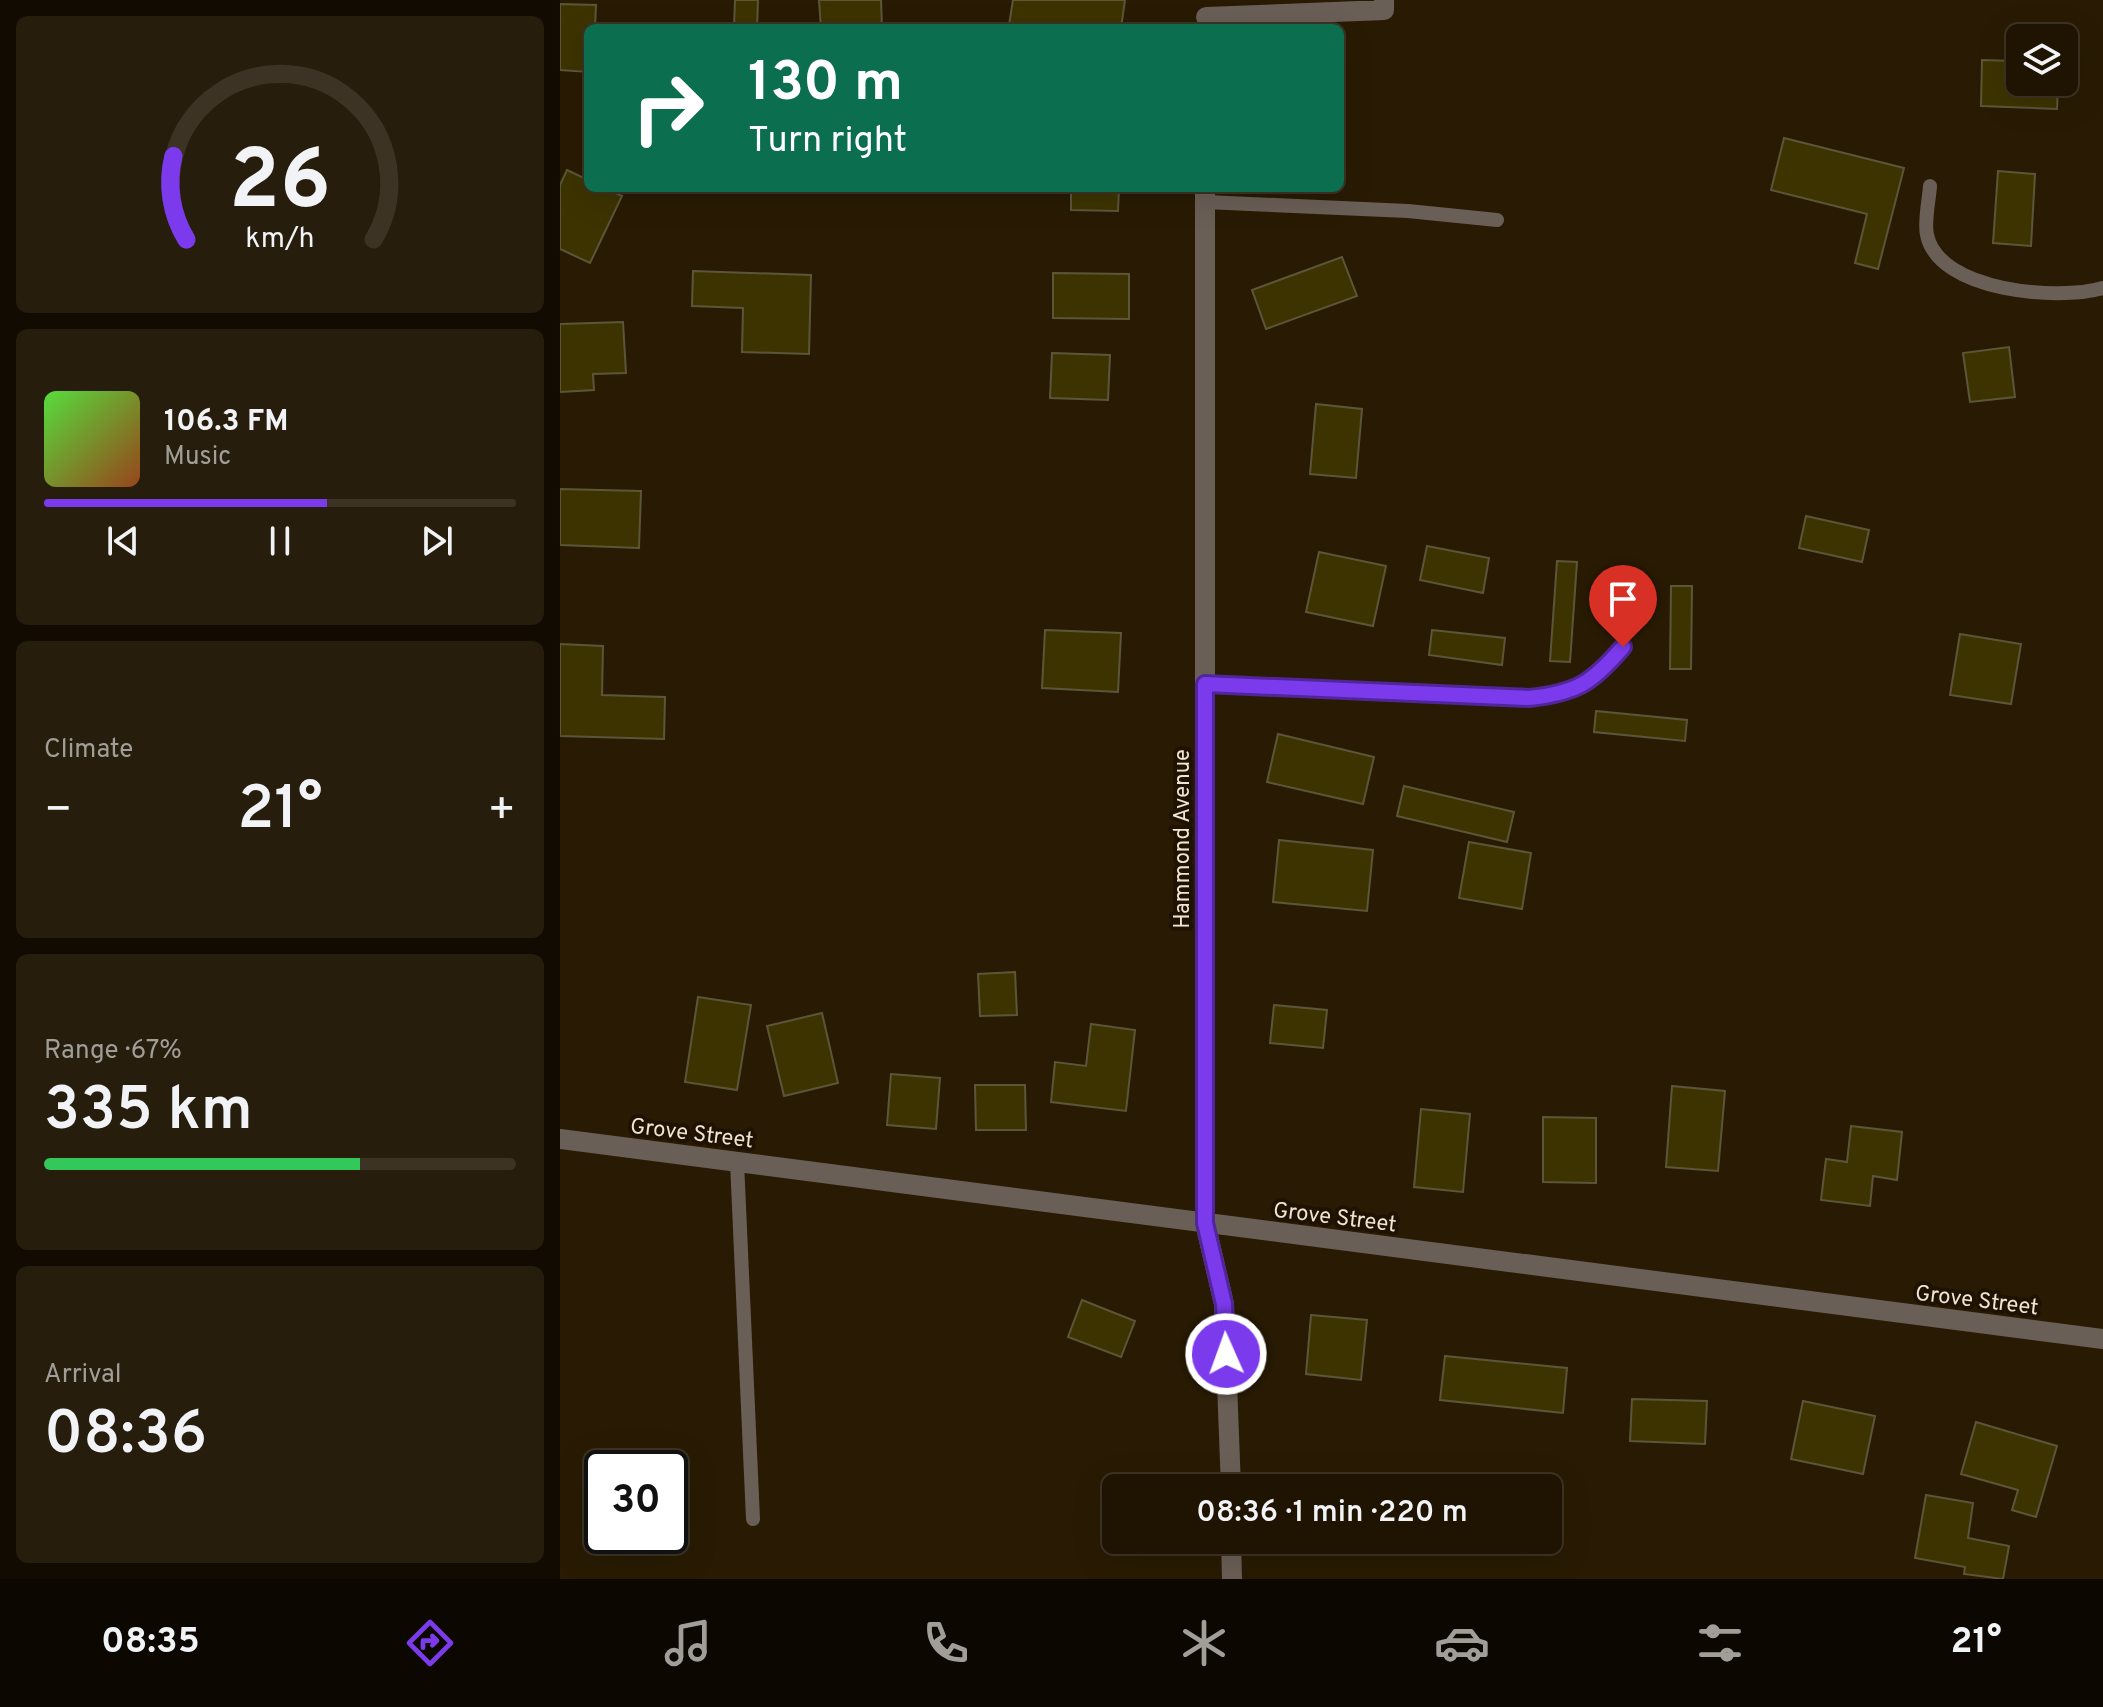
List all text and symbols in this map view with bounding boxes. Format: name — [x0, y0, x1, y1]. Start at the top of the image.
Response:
map controls — [2006, 24, 2078, 96]
button: layers — [2006, 24, 2078, 96]
text: 130 m — [748, 50, 903, 120]
icon: right — [616, 56, 720, 160]
text: Turn right — [748, 119, 907, 165]
text: 26 — [229, 133, 331, 238]
text: km/h — [245, 222, 315, 258]
text: 106.3 FM — [164, 404, 288, 441]
text: Music — [164, 441, 231, 474]
icon: previous — [101, 519, 145, 563]
icon: pause — [258, 519, 302, 563]
icon: next — [415, 519, 459, 563]
pin — [1589, 565, 1657, 647]
icon: arrive — [1601, 577, 1645, 621]
text: Climate — [44, 734, 133, 767]
street label: Hammond Avenue — [1170, 749, 1197, 929]
text: 21° — [238, 774, 323, 850]
text: − — [44, 784, 72, 840]
text: + — [488, 784, 516, 840]
text: Range · 67% — [44, 1035, 182, 1068]
text: 335 km — [44, 1075, 253, 1151]
street label: Grove Street — [628, 1114, 755, 1155]
street label: Grove Street — [1271, 1198, 1398, 1239]
street label: Grove Street — [1913, 1281, 2040, 1322]
position arrow — [1184, 1312, 1268, 1396]
text: Arrival — [44, 1359, 122, 1392]
text: 08:36 — [44, 1399, 207, 1475]
speed limit sign: 30 — [584, 1450, 688, 1554]
text: 08:36 · 1 min · 220 m — [1196, 1495, 1468, 1532]
icon: directions — [402, 1615, 458, 1671]
icon: music — [660, 1615, 716, 1671]
icon: phone — [918, 1615, 974, 1671]
icon: climate — [1176, 1615, 1232, 1671]
icon: car — [1434, 1615, 1490, 1671]
icon: filters — [1692, 1615, 1748, 1671]
text: 08:35 — [101, 1620, 200, 1666]
text: 21° — [1950, 1620, 2002, 1666]

